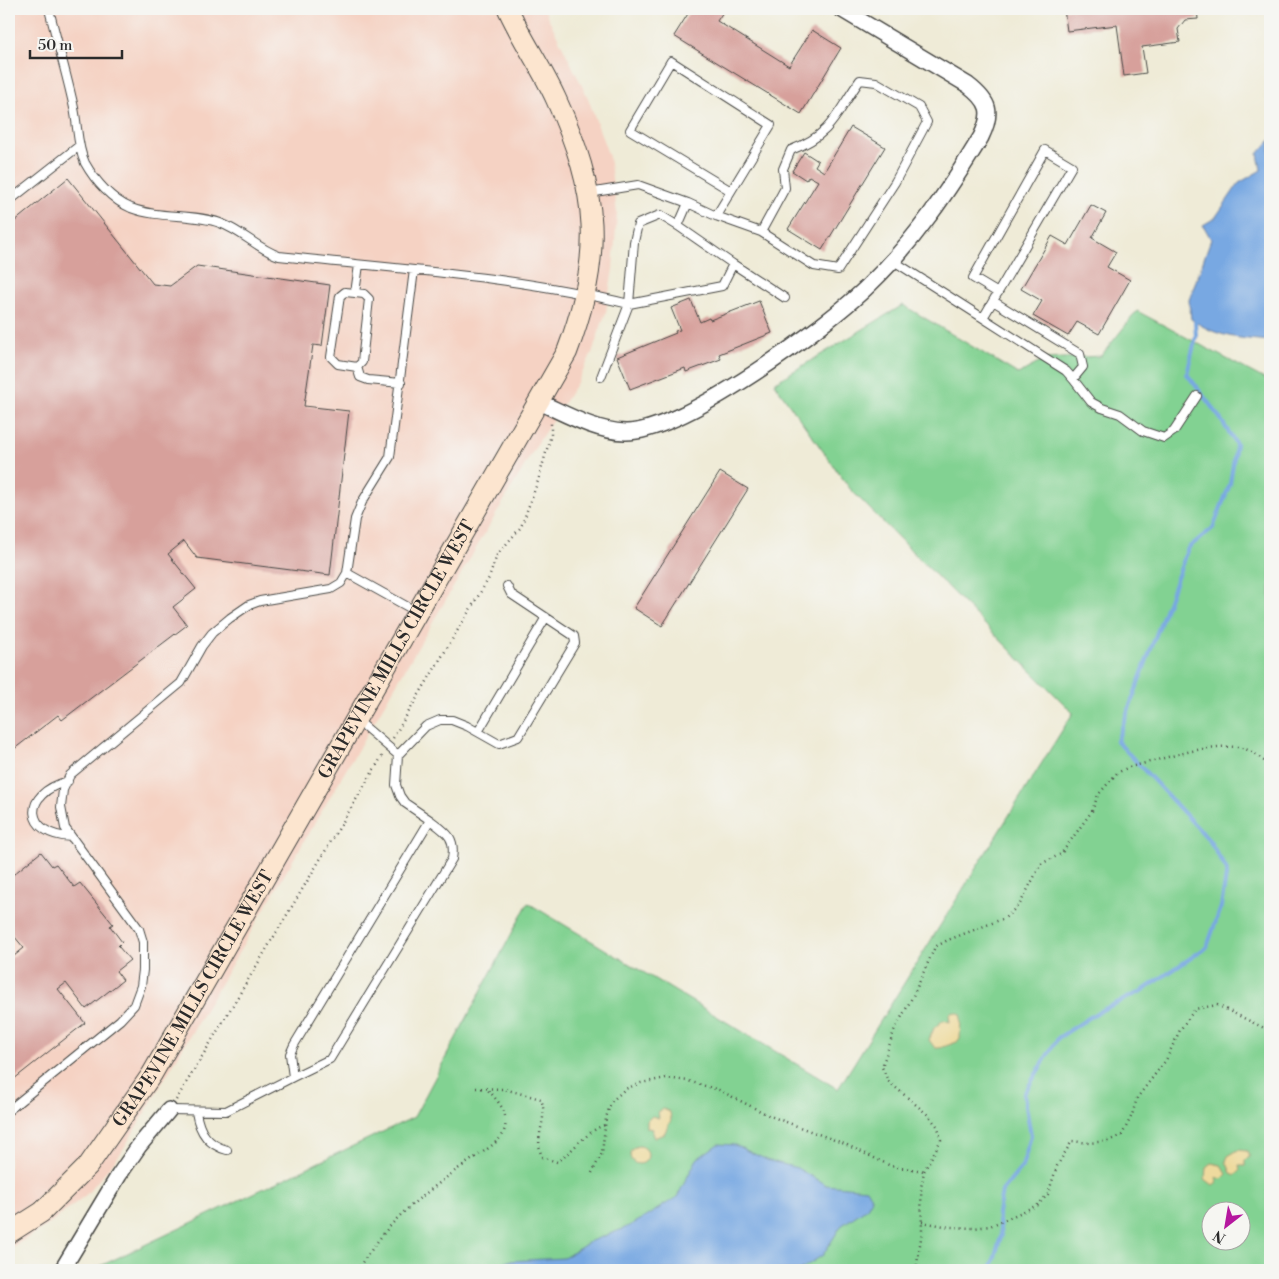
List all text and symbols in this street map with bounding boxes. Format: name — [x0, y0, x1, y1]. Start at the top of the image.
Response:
scale bar — [30, 28, 122, 60]
text: 50 m — [38, 36, 72, 55]
street label: GRAPEVINE MILLS CIRCLE WEST — [313, 515, 480, 783]
street label: GRAPEVINE MILLS CIRCLE WEST — [107, 866, 278, 1131]
north arrow — [1202, 1202, 1252, 1252]
text: N — [1210, 1226, 1229, 1247]

